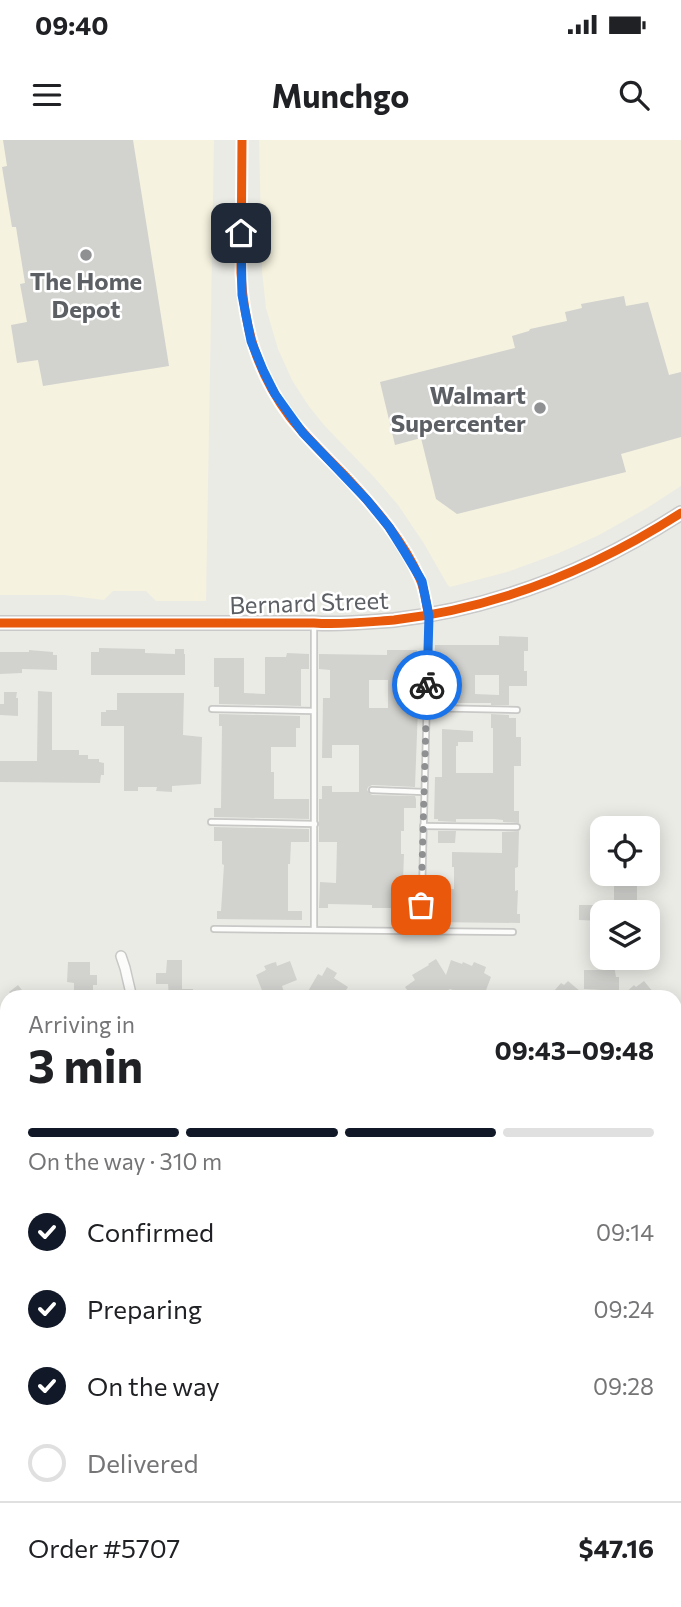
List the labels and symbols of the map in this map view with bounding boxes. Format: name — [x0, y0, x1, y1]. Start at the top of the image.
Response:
pin — [211, 203, 271, 263]
marker: The Home Depot — [78, 247, 94, 263]
place label: The Home Depot — [30, 266, 142, 323]
place label: Walmart Supercenter — [391, 380, 526, 437]
marker: Walmart Supercenter — [532, 400, 548, 416]
street label: Bernard Street — [229, 585, 389, 619]
courier — [392, 650, 462, 720]
pin — [391, 875, 451, 935]

